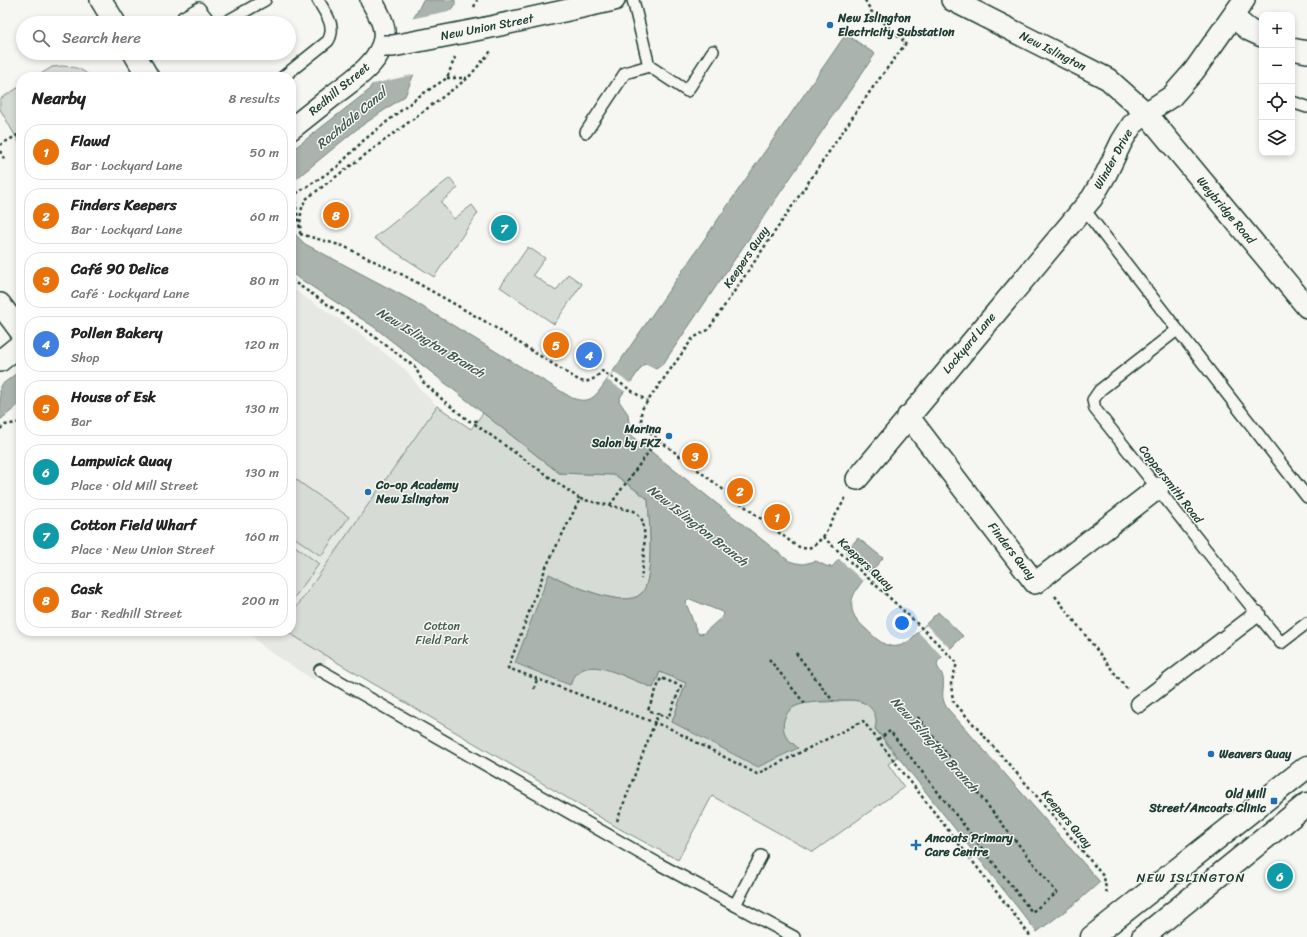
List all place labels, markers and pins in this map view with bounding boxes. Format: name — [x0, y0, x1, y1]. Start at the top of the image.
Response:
place label: New Islington Electricity Substation — [837, 7, 955, 43]
marker: New Islington Electricity Substation — [825, 20, 835, 30]
pin: 8 — [323, 200, 349, 230]
pin: 7 — [491, 213, 517, 243]
pin: 5 — [543, 330, 569, 360]
pin: 4 — [576, 340, 602, 370]
place label: Marina Salon by FKZ — [591, 418, 662, 454]
marker: Marina Salon by FKZ — [664, 431, 674, 441]
pin: 3 — [682, 441, 708, 471]
place label: Co-op Academy New Islington — [375, 474, 459, 510]
pin: 2 — [727, 476, 753, 506]
marker: Co-op Academy New Islington — [363, 487, 373, 497]
pin: 1 — [764, 502, 790, 532]
place label: Weavers Quay — [1219, 743, 1292, 765]
marker: Weavers Quay — [1206, 749, 1216, 759]
place label: Old Mill Street/Ancoats Clinic — [1148, 783, 1267, 819]
marker: Old Mill Street/Ancoats Clinic — [1269, 796, 1279, 806]
place label: Ancoats Primary Care Centre — [924, 827, 1014, 863]
marker: Ancoats Primary Care Centre — [910, 839, 922, 851]
pin: 6 — [1267, 861, 1293, 891]

